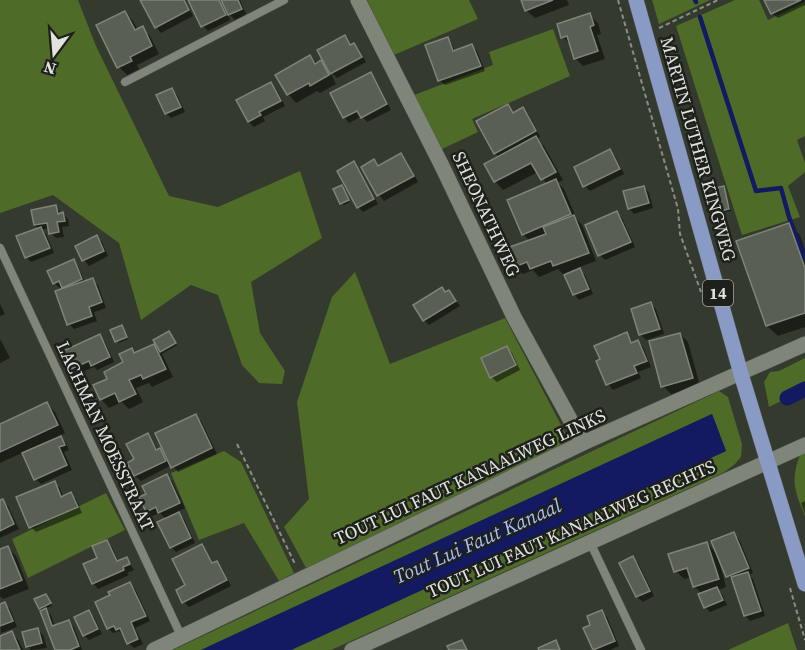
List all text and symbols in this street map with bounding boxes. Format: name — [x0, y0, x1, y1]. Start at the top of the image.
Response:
north arrow — [24, 24, 84, 84]
street label: MARTIN LUTHER KINGWEG — [654, 34, 743, 264]
text: N — [41, 56, 58, 81]
street label: SHEONATHWEG — [447, 147, 526, 280]
road number: 14 — [703, 280, 733, 306]
street label: LACHMAN MOESSTRAAT — [50, 337, 160, 535]
street label: TOUT LUI FAUT KANAALWEG LINKS — [330, 402, 610, 551]
street label: TOUT LUI FAUT KANAALWEG RECHTS — [422, 453, 719, 604]
water label: Tout Lui Faut Kanaal — [389, 491, 566, 591]

